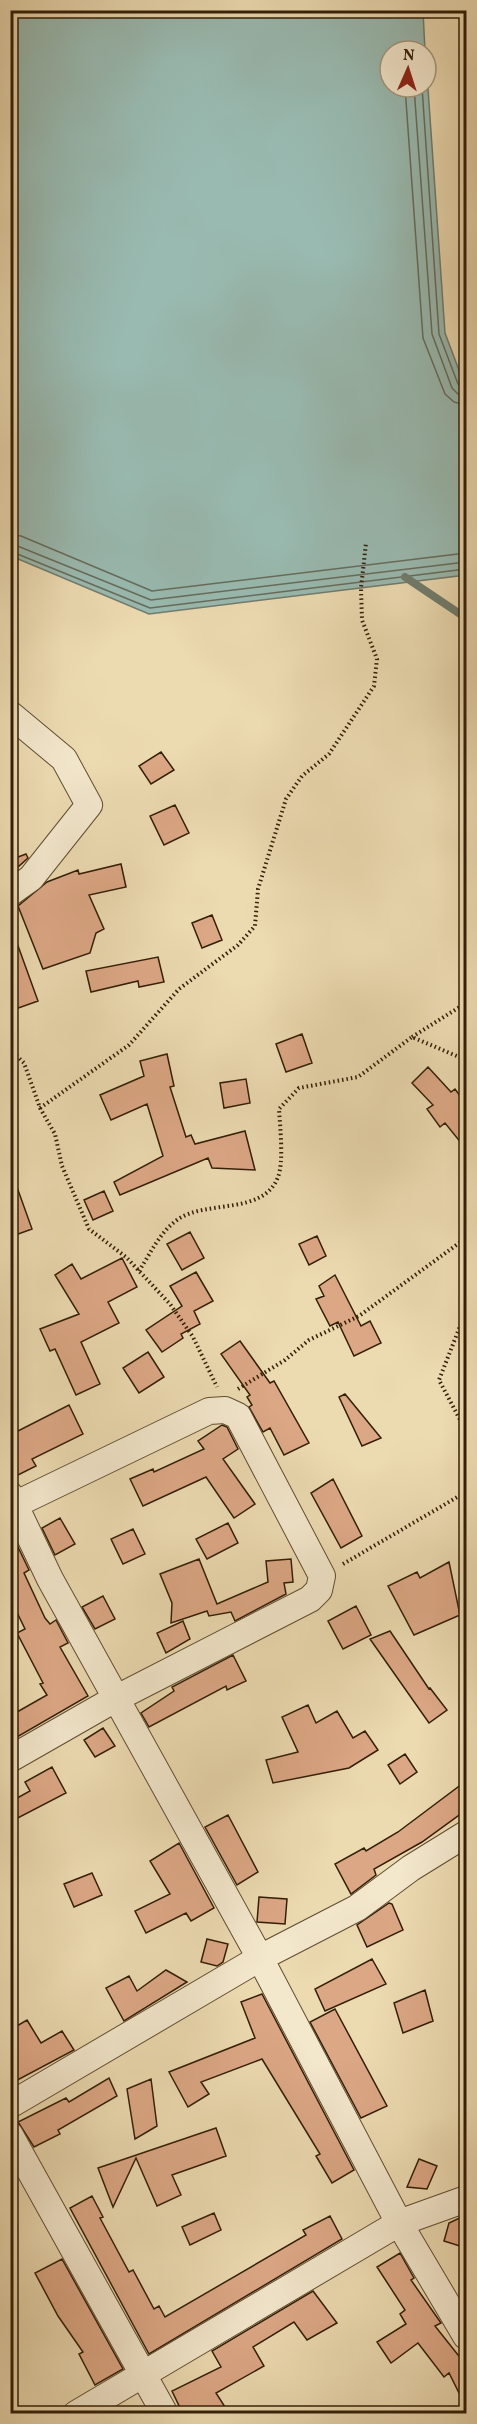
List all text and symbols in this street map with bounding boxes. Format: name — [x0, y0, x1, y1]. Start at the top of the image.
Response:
north arrow — [378, 39, 438, 99]
text: N — [402, 45, 415, 67]

